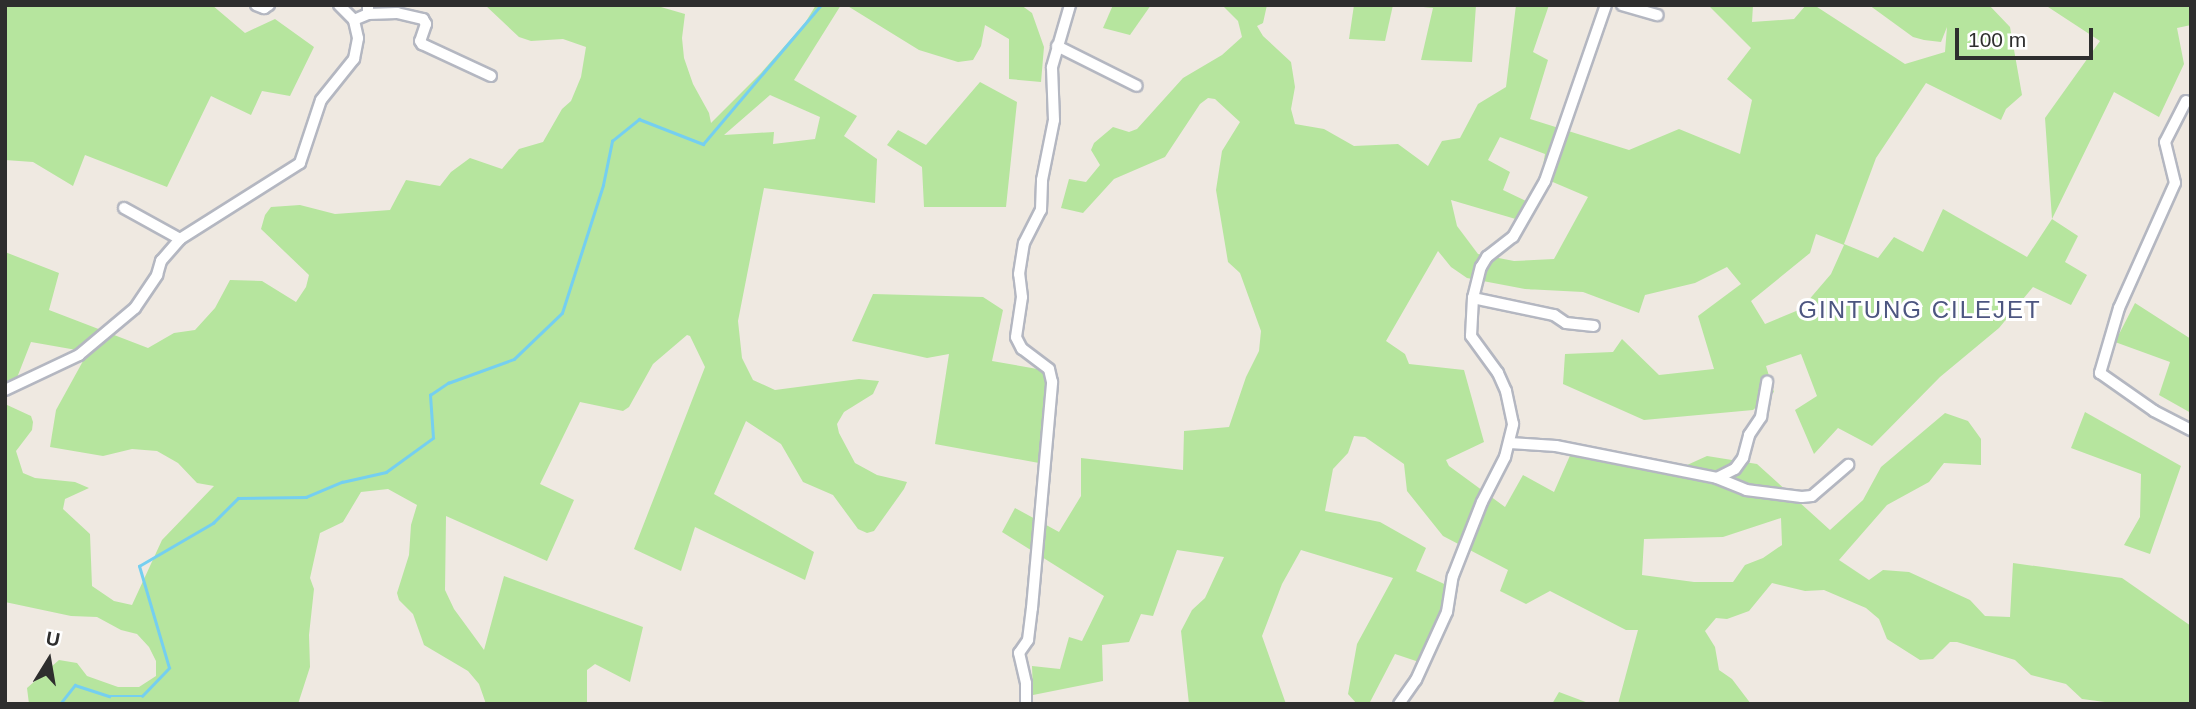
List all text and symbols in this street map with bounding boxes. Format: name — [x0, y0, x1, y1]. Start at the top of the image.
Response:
scale bar — [1958, 14, 2096, 58]
text: 100 m — [1968, 28, 2026, 51]
district label: GINTUNG CILEJET — [1800, 296, 2040, 324]
north arrow — [14, 625, 84, 695]
text: U — [44, 627, 62, 651]

